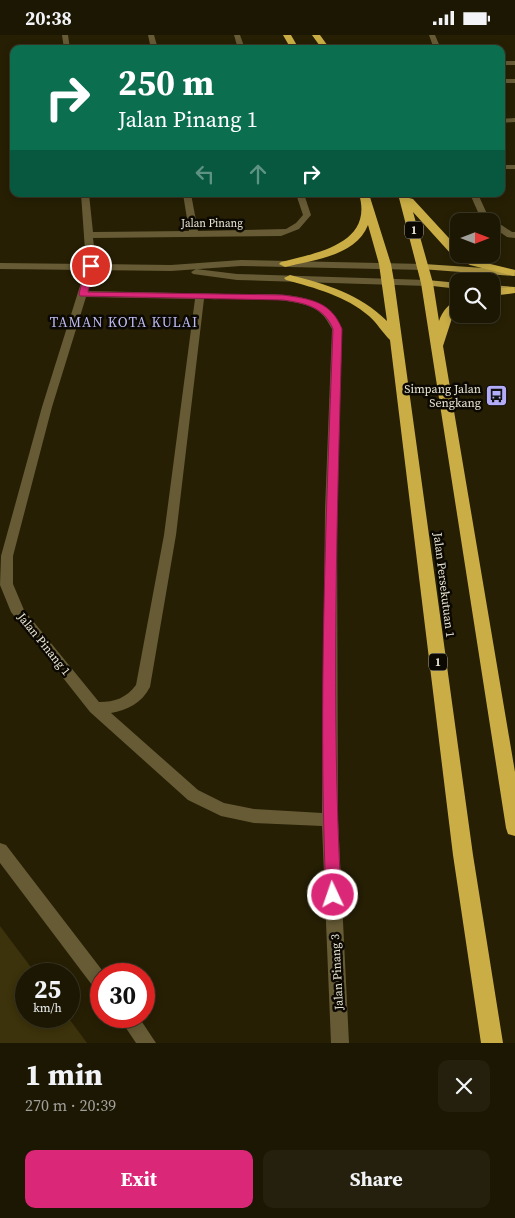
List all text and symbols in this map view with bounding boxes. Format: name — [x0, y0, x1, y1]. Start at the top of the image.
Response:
text: 20:38 — [25, 5, 72, 31]
text: 250 m — [118, 59, 214, 107]
icon: right — [35, 65, 100, 130]
text: Jalan Pinang 1 — [118, 104, 258, 134]
icon: left — [191, 160, 219, 188]
icon: ahead — [244, 160, 272, 188]
icon: right — [297, 160, 325, 188]
north arrow — [450, 213, 500, 263]
map controls — [450, 213, 500, 323]
street label: Jalan Pinang — [180, 216, 243, 231]
road number: 1 — [405, 221, 423, 239]
pin — [70, 245, 112, 287]
icon: arrive — [77, 252, 105, 280]
button: search — [450, 273, 500, 323]
district label: TAMAN KOTA KULAI — [50, 312, 198, 332]
place label: Simpang Jalan Sengkang — [404, 381, 481, 411]
bus stop icon: Simpang Jalan Sengkang — [485, 384, 509, 408]
street label: Jalan Persekutuan 1 — [430, 531, 458, 638]
street label: Jalan Pinang 1 — [13, 609, 74, 679]
road number: 1 — [429, 653, 447, 671]
position arrow — [306, 868, 358, 920]
street label: Jalan Pinang 3 — [327, 934, 347, 1011]
speed limit sign: 30 — [90, 963, 155, 1028]
text: 25 — [34, 972, 61, 1006]
text: km/h — [33, 1000, 62, 1016]
text: 1 min — [25, 1054, 103, 1095]
button: close — [438, 1060, 490, 1112]
text: 270 m · 20:39 — [25, 1094, 116, 1116]
button: Exit — [25, 1150, 253, 1208]
button: Share — [263, 1150, 490, 1208]

